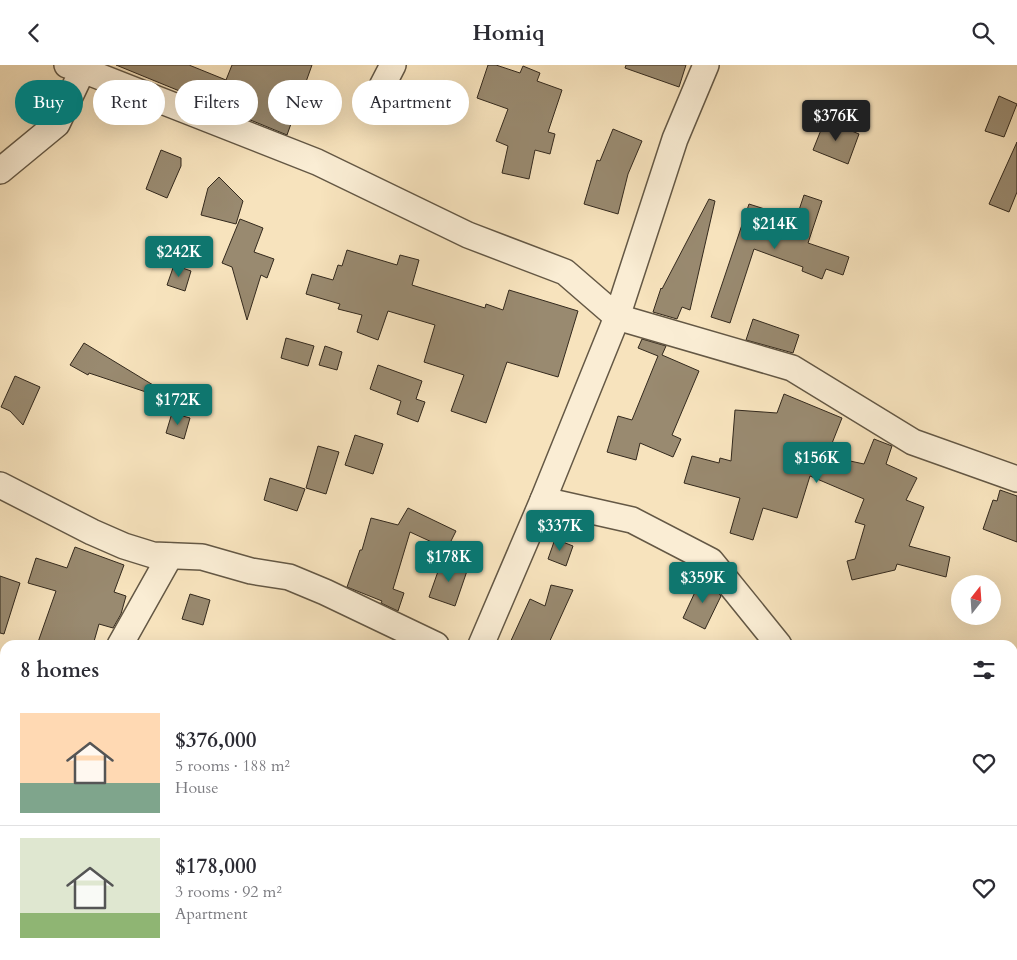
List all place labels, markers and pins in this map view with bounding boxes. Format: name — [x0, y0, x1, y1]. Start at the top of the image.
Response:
pin: $376K — [801, 99, 871, 142]
pin: $214K — [740, 207, 810, 250]
pin: $242K — [144, 235, 214, 278]
pin: $172K — [143, 383, 213, 426]
pin: $156K — [782, 441, 852, 484]
pin: $337K — [525, 509, 595, 552]
pin: $178K — [414, 541, 484, 583]
pin: $359K — [668, 561, 738, 604]

